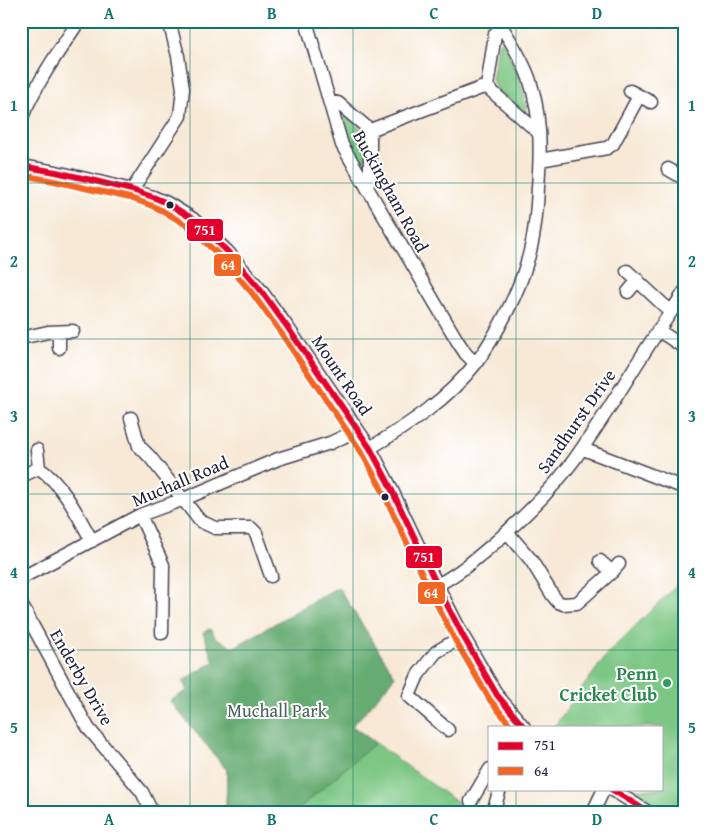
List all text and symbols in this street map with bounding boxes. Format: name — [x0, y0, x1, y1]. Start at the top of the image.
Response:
text: A — [104, 1, 115, 25]
text: B — [267, 1, 277, 25]
text: C — [429, 1, 439, 25]
text: D — [592, 1, 602, 25]
text: 1 — [10, 93, 18, 117]
text: 1 — [688, 93, 696, 117]
street label: Buckingham Road — [346, 125, 436, 257]
unlabelled marker — [165, 200, 175, 210]
line badge: 751 — [186, 218, 224, 242]
text: 751 — [194, 220, 216, 240]
text: 2 — [10, 249, 18, 273]
text: 2 — [688, 249, 696, 273]
line badge: 64 — [213, 253, 242, 277]
text: 64 — [221, 255, 235, 275]
street label: Mount Road — [305, 329, 379, 421]
street label: Sandhurst Drive — [530, 363, 622, 479]
text: 3 — [10, 404, 18, 428]
text: 3 — [688, 404, 696, 428]
street label: Muchall Road — [128, 448, 233, 513]
unlabelled marker — [380, 492, 390, 502]
line badge: 751 — [405, 545, 443, 569]
text: 751 — [413, 547, 435, 567]
text: 4 — [10, 560, 18, 584]
text: 4 — [688, 560, 696, 584]
line badge: 64 — [417, 581, 446, 605]
text: 64 — [424, 583, 438, 603]
street label: Enderby Drive — [43, 624, 121, 730]
place label: Penn Cricket Club — [560, 660, 657, 708]
marker: Penn Cricket Club — [661, 677, 673, 689]
park label: Muchall Park — [227, 697, 328, 724]
text: 5 — [10, 715, 18, 739]
text: 5 — [688, 715, 696, 739]
legend — [488, 726, 664, 790]
text: 751 — [534, 734, 556, 755]
text: 64 — [534, 760, 548, 781]
text: A — [104, 807, 115, 831]
text: B — [267, 807, 277, 831]
text: C — [429, 807, 439, 831]
text: D — [592, 807, 602, 831]

